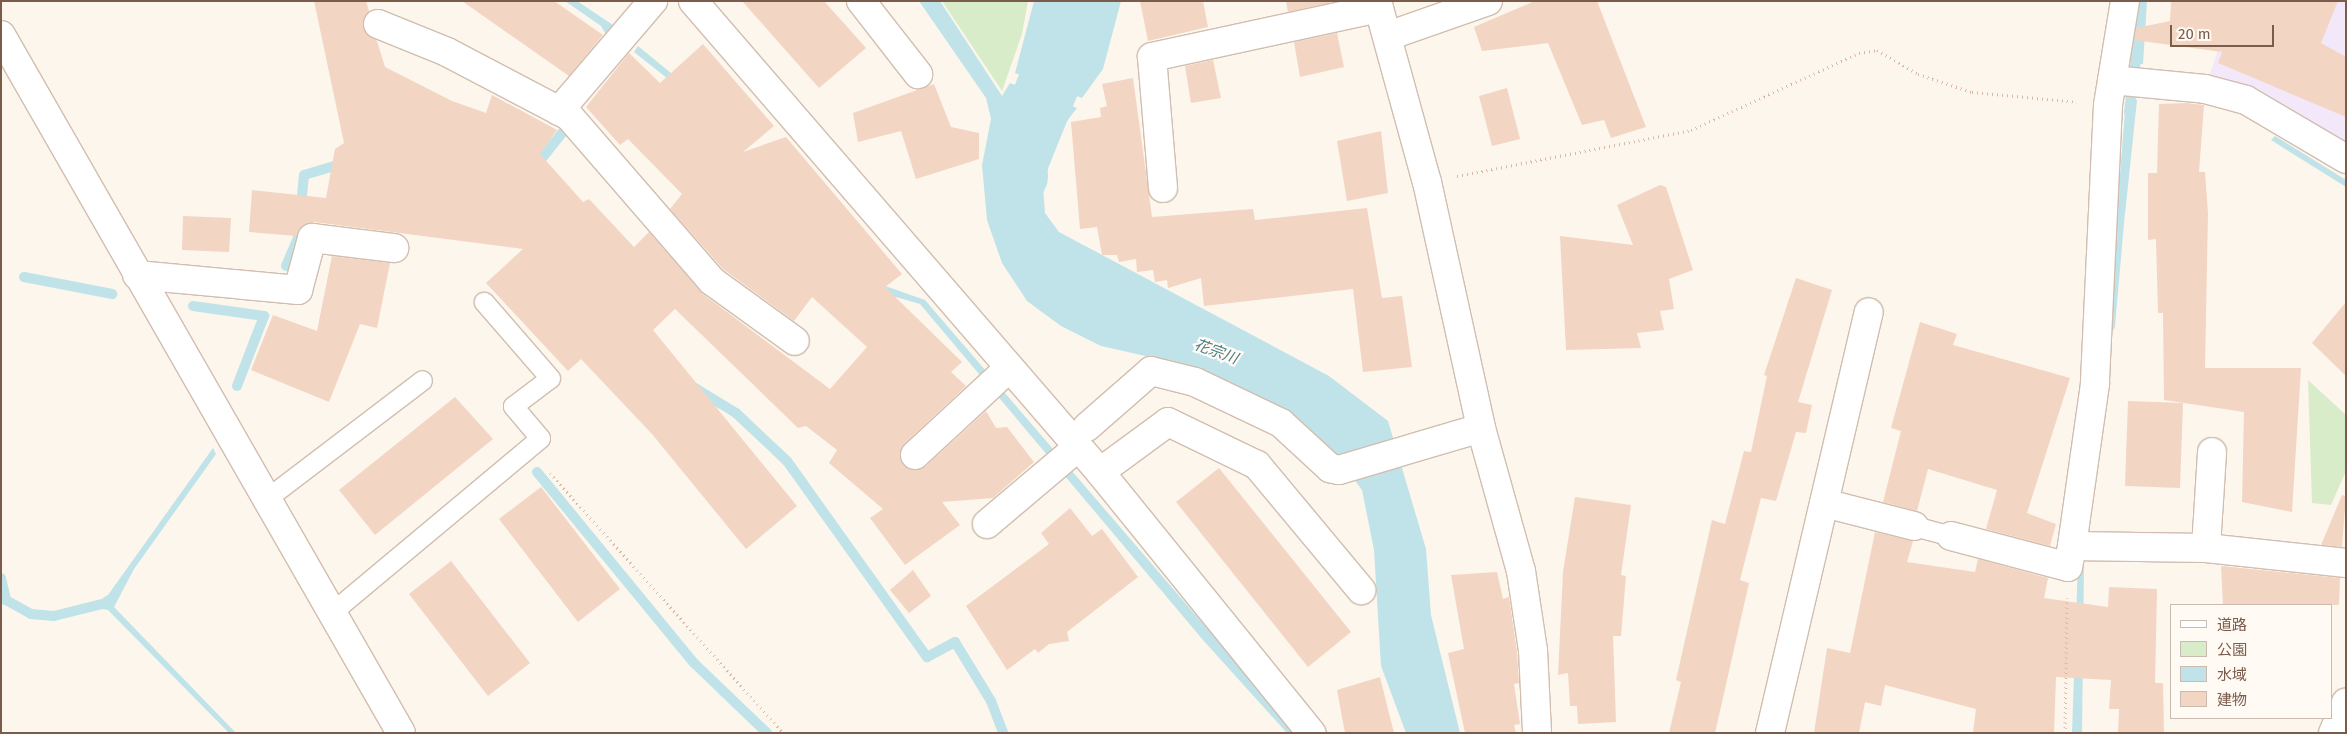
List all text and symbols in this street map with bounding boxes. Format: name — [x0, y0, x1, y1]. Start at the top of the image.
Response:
scale bar — [2172, 15, 2276, 47]
text: 20 m — [2178, 25, 2211, 43]
water label: 花宗川 — [1192, 336, 1240, 368]
legend — [2170, 604, 2332, 719]
text: 道路 — [2217, 616, 2247, 634]
text: 公園 — [2217, 641, 2247, 659]
text: 水域 — [2217, 666, 2247, 684]
text: 建物 — [2217, 691, 2247, 709]

